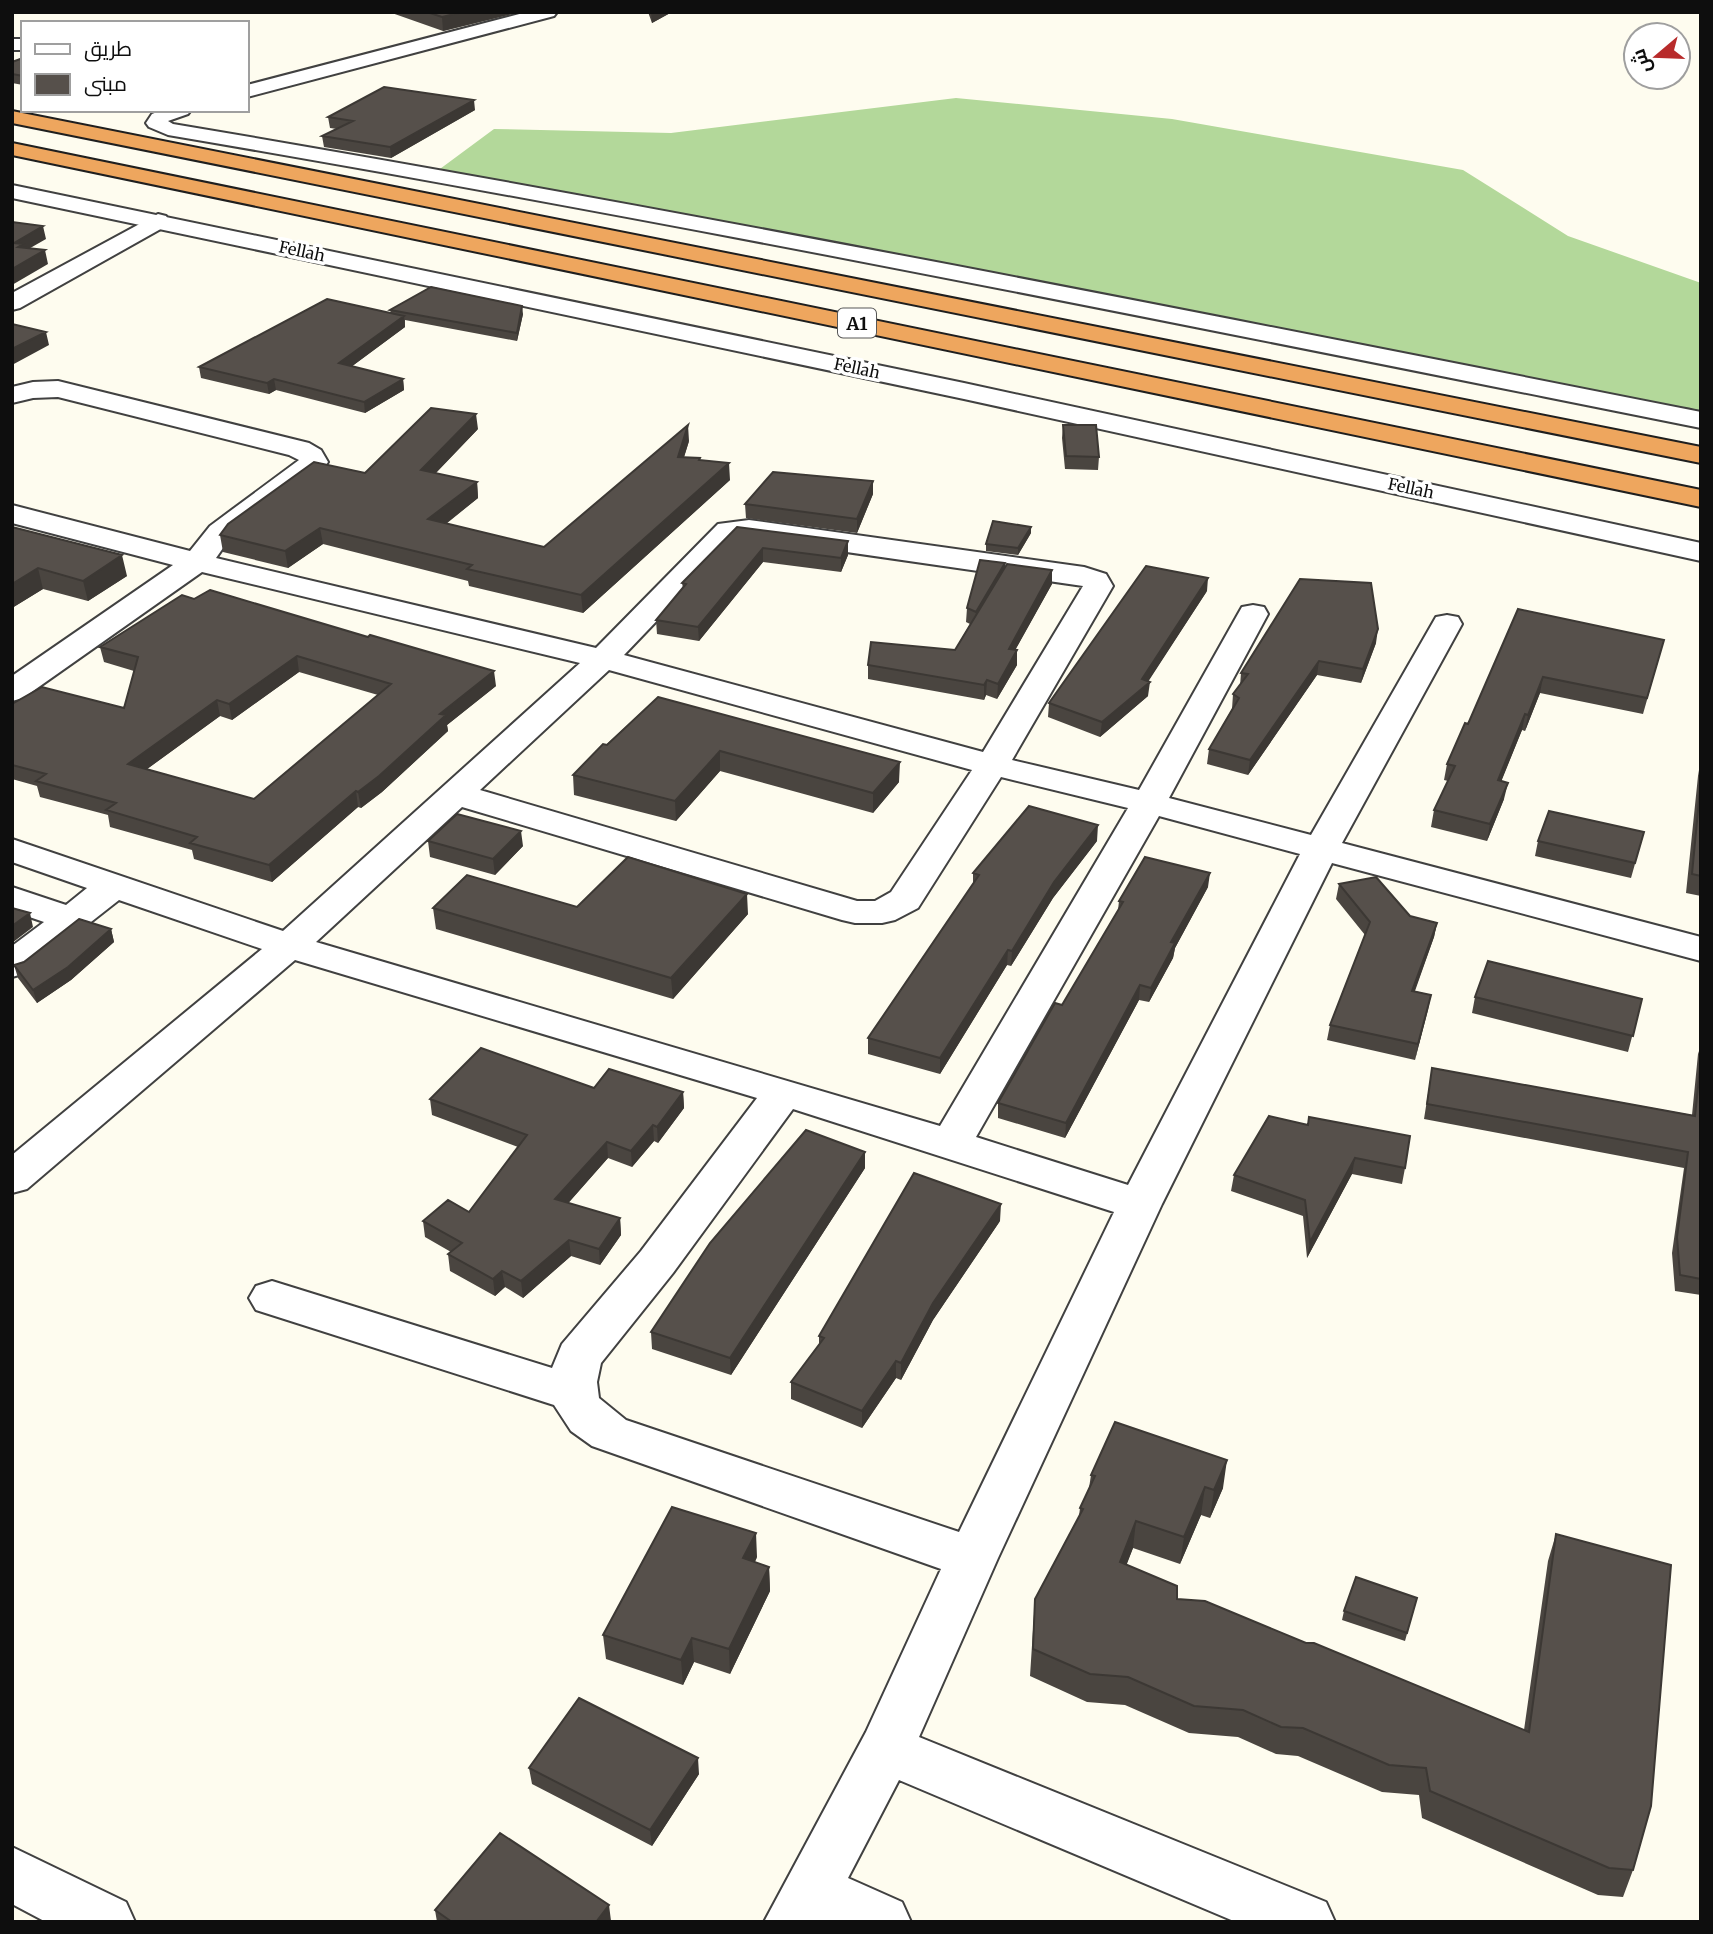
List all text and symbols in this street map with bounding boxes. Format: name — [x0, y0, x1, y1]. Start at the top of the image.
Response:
legend — [21, 21, 248, 112]
north arrow — [1622, 21, 1692, 91]
text: طريق — [84, 35, 132, 62]
text: ش — [1626, 46, 1656, 77]
text: مبنى — [84, 70, 127, 97]
street label: Fellah — [277, 236, 327, 266]
road number: A1 — [838, 309, 876, 338]
street label: Fellah — [832, 353, 882, 383]
street label: Fellah — [1386, 473, 1436, 503]

